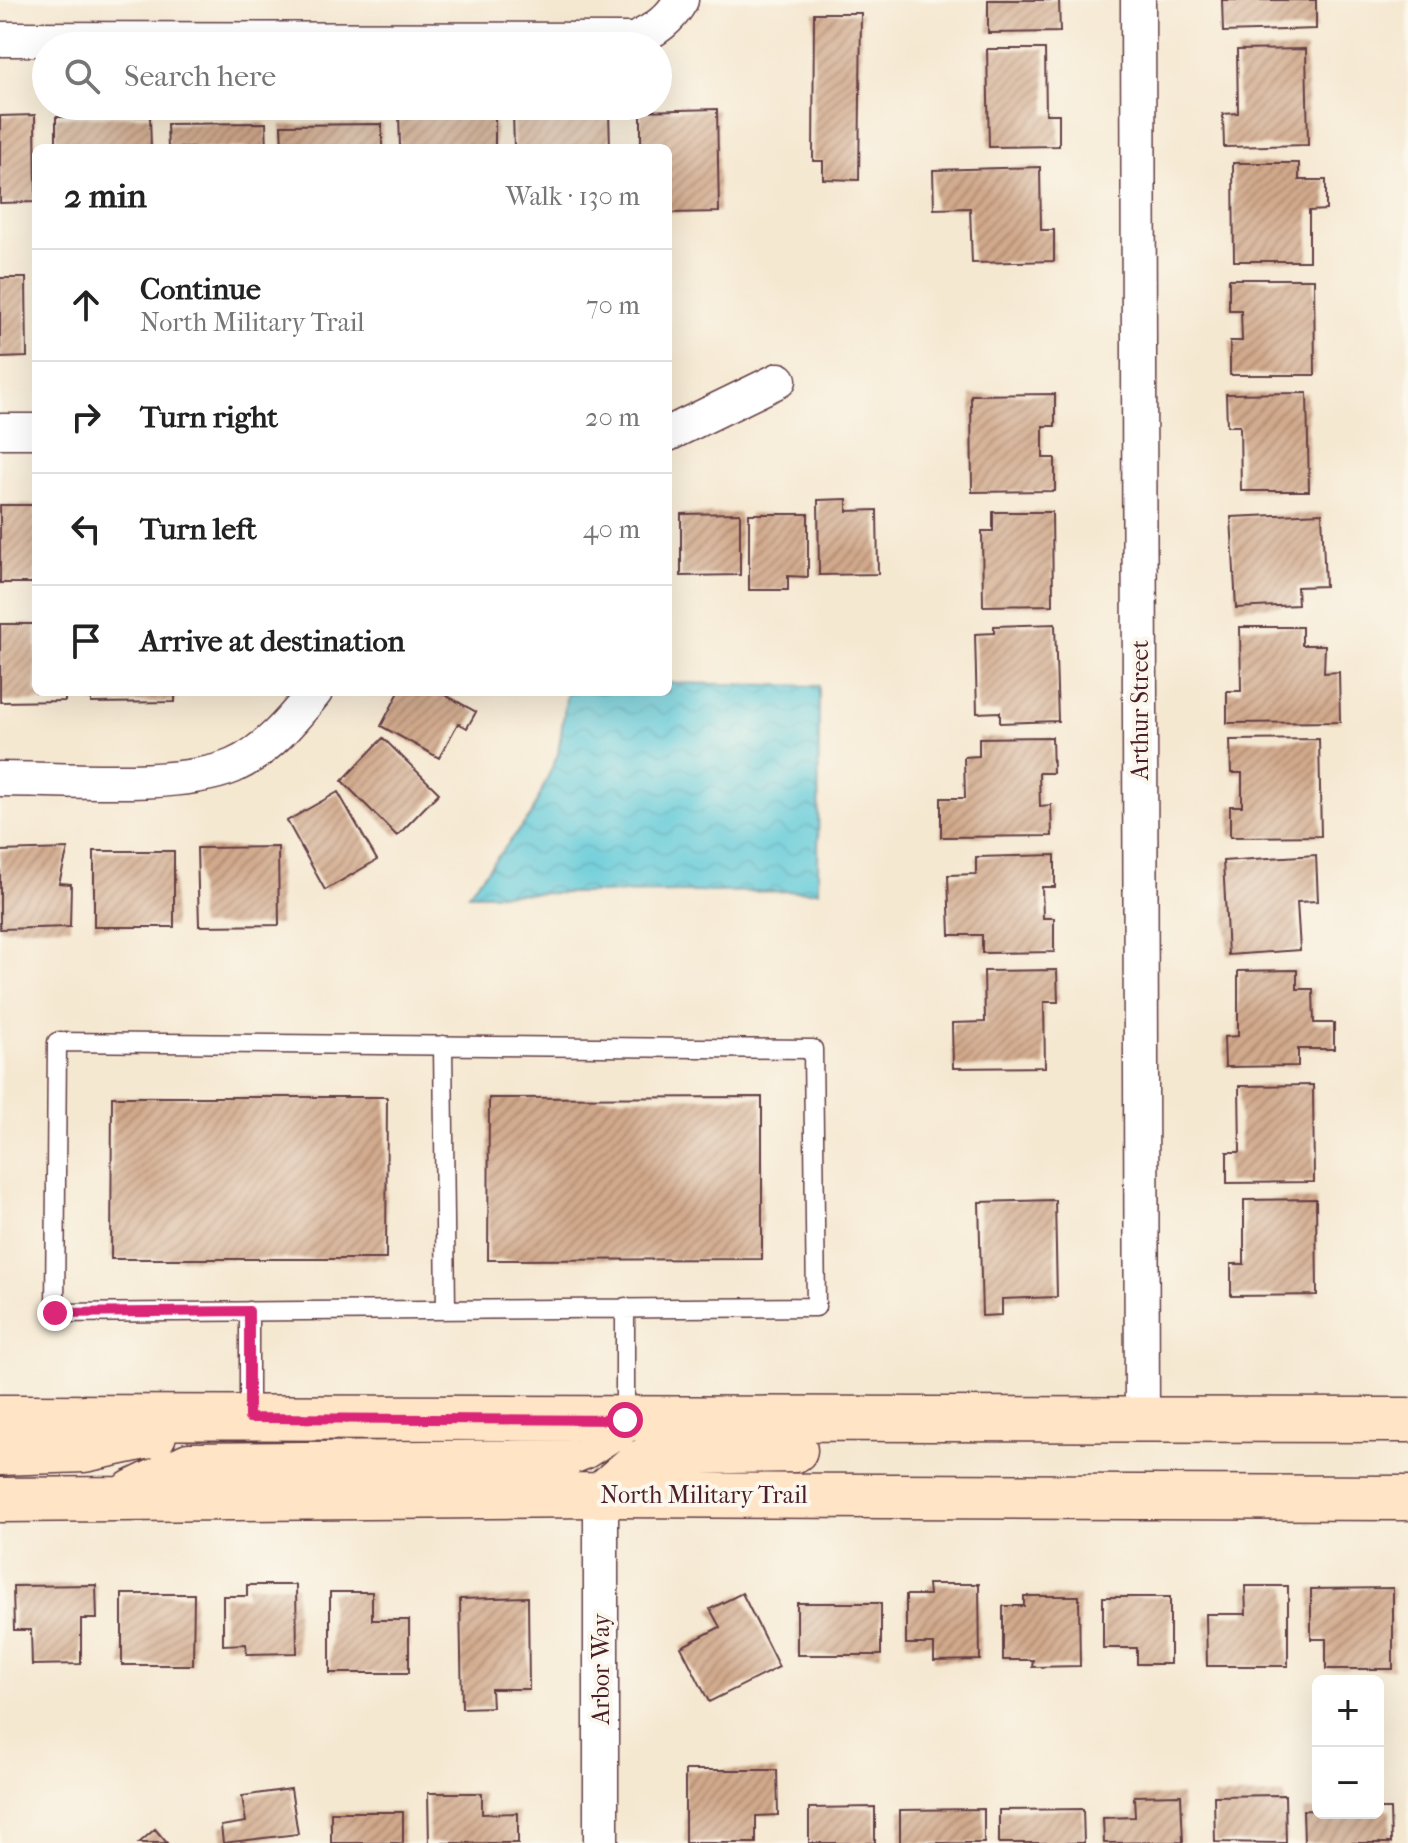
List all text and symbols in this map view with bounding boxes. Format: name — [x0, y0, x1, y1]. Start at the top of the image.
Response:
search box — [32, 32, 672, 120]
icon: search — [60, 54, 104, 98]
text: Search here — [124, 59, 276, 94]
text: 2 min — [64, 176, 147, 216]
text: Walk · 130 m — [506, 181, 640, 212]
text: Continue — [140, 272, 261, 307]
icon: ahead — [64, 283, 108, 327]
text: 70 m — [586, 290, 640, 321]
text: North Military Trail — [140, 307, 365, 338]
icon: right — [64, 395, 108, 439]
text: Turn right — [140, 400, 278, 435]
text: 20 m — [585, 402, 640, 433]
icon: left — [64, 507, 108, 551]
text: Turn left — [140, 512, 257, 547]
text: 40 m — [583, 514, 640, 545]
icon: arrive — [64, 619, 108, 663]
text: Arrive at destination — [140, 624, 405, 659]
street label: Arthur Street — [1126, 640, 1154, 781]
route end — [37, 1295, 73, 1331]
route start — [607, 1402, 643, 1438]
street label: North Military Trail — [600, 1481, 808, 1509]
street label: Arbor Way — [587, 1612, 615, 1726]
map controls — [1312, 1675, 1384, 1819]
button: + — [1312, 1675, 1384, 1747]
button: − — [1312, 1747, 1384, 1819]

